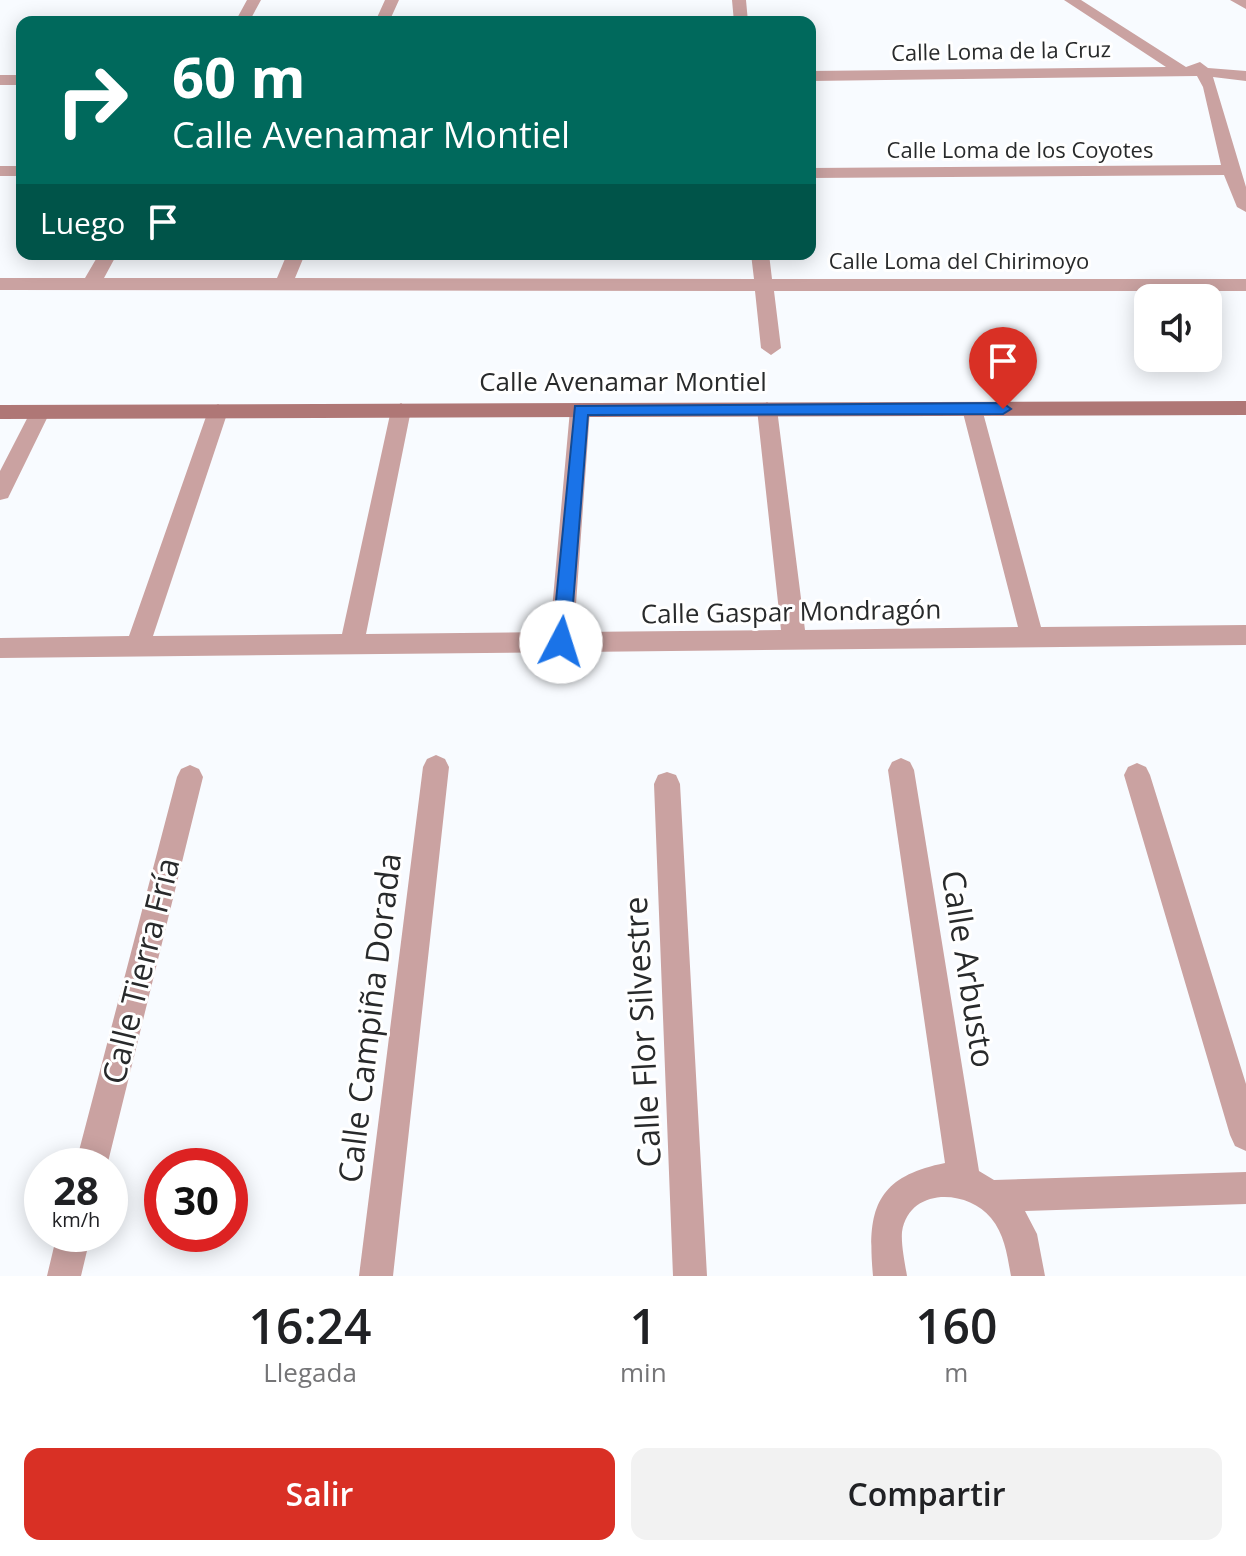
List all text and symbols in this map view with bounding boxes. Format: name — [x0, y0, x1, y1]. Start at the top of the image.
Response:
street label: Calle Loma de la Cruz — [891, 33, 1111, 67]
text: 60 m — [172, 38, 306, 114]
icon: right — [40, 48, 144, 152]
text: Calle Avenamar Montiel — [172, 110, 570, 159]
street label: Calle Loma de los Coyotes — [887, 134, 1153, 164]
icon: arrive — [141, 200, 185, 244]
text: Luego — [40, 202, 125, 243]
street label: Calle Loma del Chirimoyo — [829, 245, 1089, 275]
map controls — [1134, 284, 1222, 372]
button: sound — [1134, 284, 1222, 372]
pin — [969, 327, 1037, 409]
icon: arrive — [981, 339, 1025, 383]
street label: Calle Avenamar Montiel — [479, 363, 767, 399]
street label: Calle Gaspar Mondragón — [640, 590, 941, 632]
position arrow — [519, 600, 603, 684]
street label: Calle Campiña Dorada — [327, 850, 410, 1185]
street label: Calle Tierra Fría — [91, 853, 188, 1088]
street label: Calle Arbusto — [933, 867, 1006, 1070]
street label: Calle Flor Silvestre — [613, 896, 670, 1169]
speed limit sign: 30 — [144, 1148, 248, 1252]
text: 28 — [53, 1162, 99, 1217]
text: km/h — [52, 1206, 100, 1233]
text: 16:24 — [249, 1293, 371, 1358]
text: 1 — [630, 1293, 657, 1358]
text: 160 — [915, 1293, 997, 1358]
text: Llegada — [263, 1354, 357, 1390]
text: min — [620, 1354, 667, 1390]
text: m — [944, 1354, 968, 1390]
button: Salir — [24, 1448, 615, 1540]
button: Compartir — [631, 1448, 1222, 1540]

